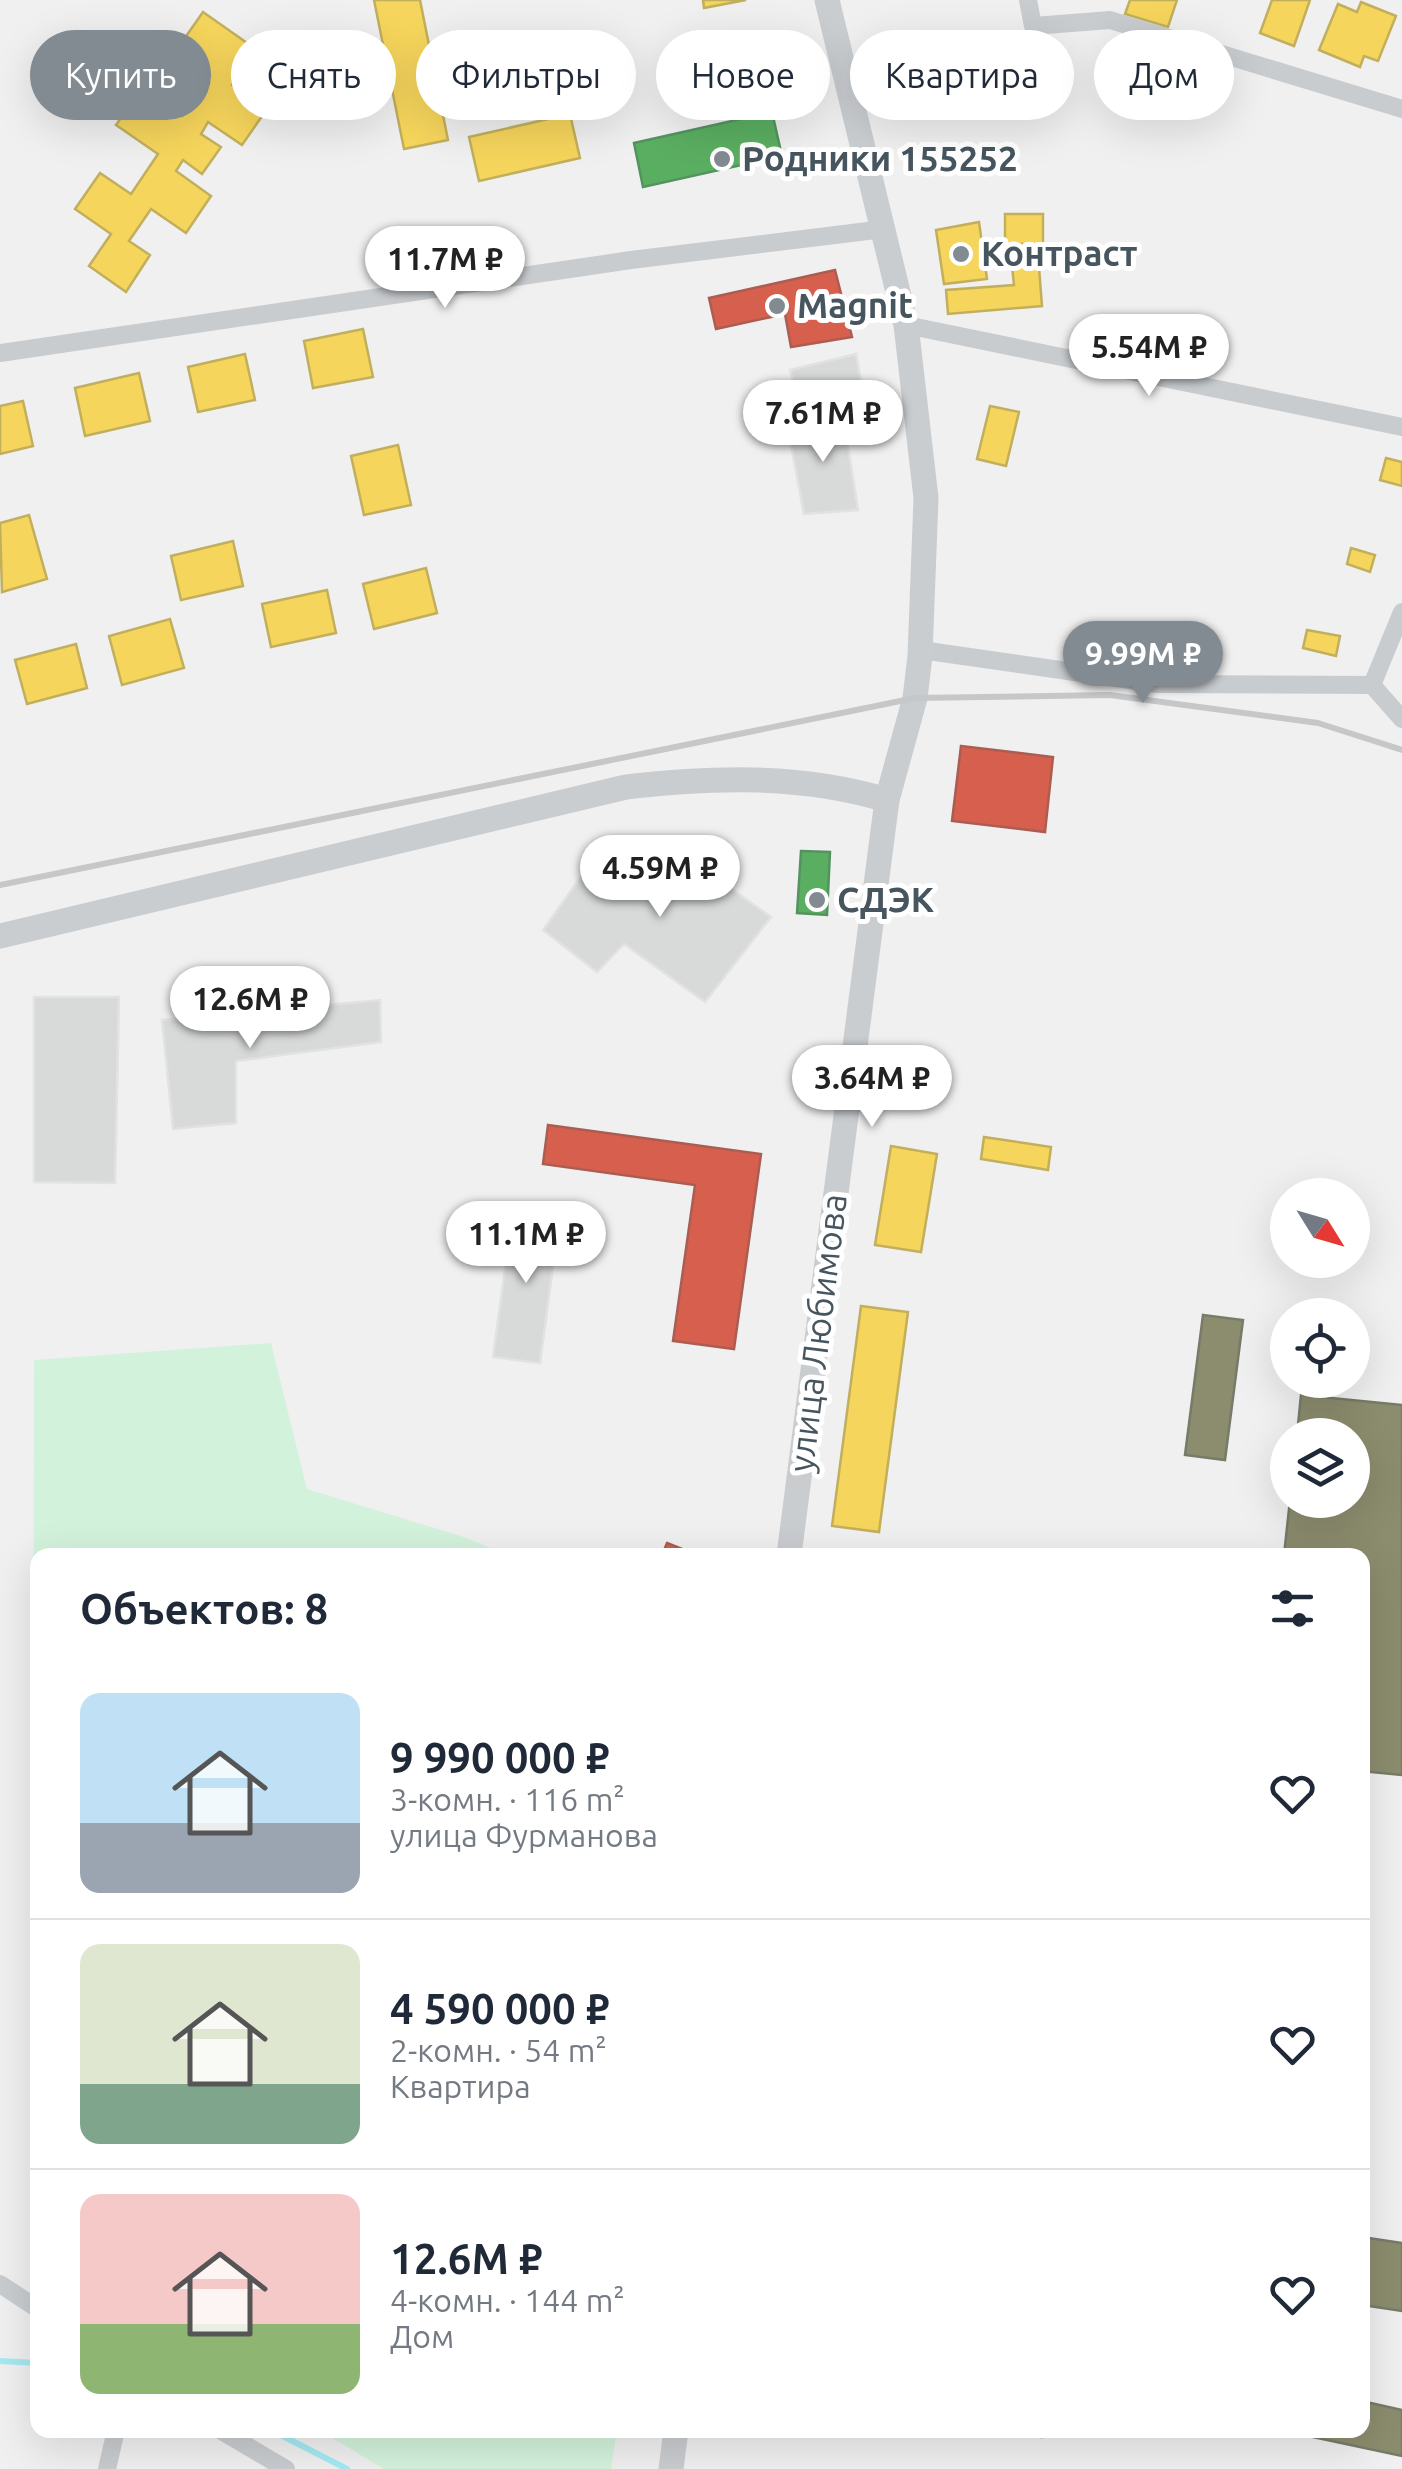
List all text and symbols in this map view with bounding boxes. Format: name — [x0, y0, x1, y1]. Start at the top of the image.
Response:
chip: Купить — [30, 30, 211, 120]
chip: Снять — [231, 30, 396, 120]
chip: Фильтры — [416, 30, 636, 120]
chip: Новое — [656, 30, 830, 120]
chip: Квартира — [850, 30, 1074, 120]
chip: Дом — [1094, 30, 1234, 120]
place label: Родники 155252 — [742, 138, 1018, 178]
marker: Родники 155252 — [711, 148, 733, 170]
pin: 11.7M ₽ — [353, 226, 537, 311]
place label: Контраст — [981, 233, 1138, 273]
text: 11.7M ₽ — [387, 240, 503, 276]
marker: Контраст — [950, 243, 972, 265]
place label: Magnit — [797, 285, 913, 325]
marker: Magnit — [766, 295, 788, 317]
pin: 5.54M ₽ — [1057, 314, 1241, 399]
text: 5.54M ₽ — [1091, 328, 1207, 364]
pin: 7.61M ₽ — [731, 380, 915, 465]
text: 7.61M ₽ — [765, 394, 881, 430]
pin: 9.99M ₽ — [1051, 621, 1235, 706]
text: 9.99M ₽ — [1085, 635, 1201, 671]
pin: 4.59M ₽ — [568, 835, 752, 920]
text: 4.59M ₽ — [602, 849, 718, 885]
place label: СДЭК — [837, 879, 934, 919]
marker: СДЭК — [806, 889, 828, 911]
pin: 12.6M ₽ — [158, 966, 342, 1051]
text: 12.6M ₽ — [192, 980, 308, 1016]
pin: 3.64M ₽ — [780, 1045, 964, 1130]
text: 3.64M ₽ — [814, 1059, 930, 1095]
north arrow — [1270, 1178, 1370, 1278]
map controls — [1270, 1178, 1370, 1518]
street label: улица Любимова — [780, 1191, 854, 1474]
pin: 11.1M ₽ — [434, 1201, 618, 1286]
text: 11.1M ₽ — [468, 1215, 584, 1251]
button: locate — [1270, 1298, 1370, 1398]
button: layers — [1270, 1418, 1370, 1518]
icon: filters — [1265, 1581, 1320, 1636]
text: Объектов: 8 — [80, 1585, 328, 1632]
icon: home — [160, 1733, 280, 1853]
text: 9 990 000 ₽ — [390, 1734, 609, 1781]
icon: heart — [1265, 1766, 1320, 1821]
text: 3-комн. · 116 m² — [390, 1781, 625, 1817]
text: улица Фурманова — [390, 1817, 658, 1853]
icon: home — [160, 1984, 280, 2104]
text: 4 590 000 ₽ — [390, 1985, 609, 2032]
icon: heart — [1265, 2017, 1320, 2072]
text: 2-комн. · 54 m² — [390, 2032, 607, 2068]
text: Квартира — [390, 2068, 531, 2104]
icon: home — [160, 2234, 280, 2354]
text: 12.6M ₽ — [390, 2235, 542, 2282]
icon: heart — [1265, 2267, 1320, 2322]
text: 4-комн. · 144 m² — [390, 2282, 625, 2318]
text: Дом — [390, 2318, 454, 2354]

